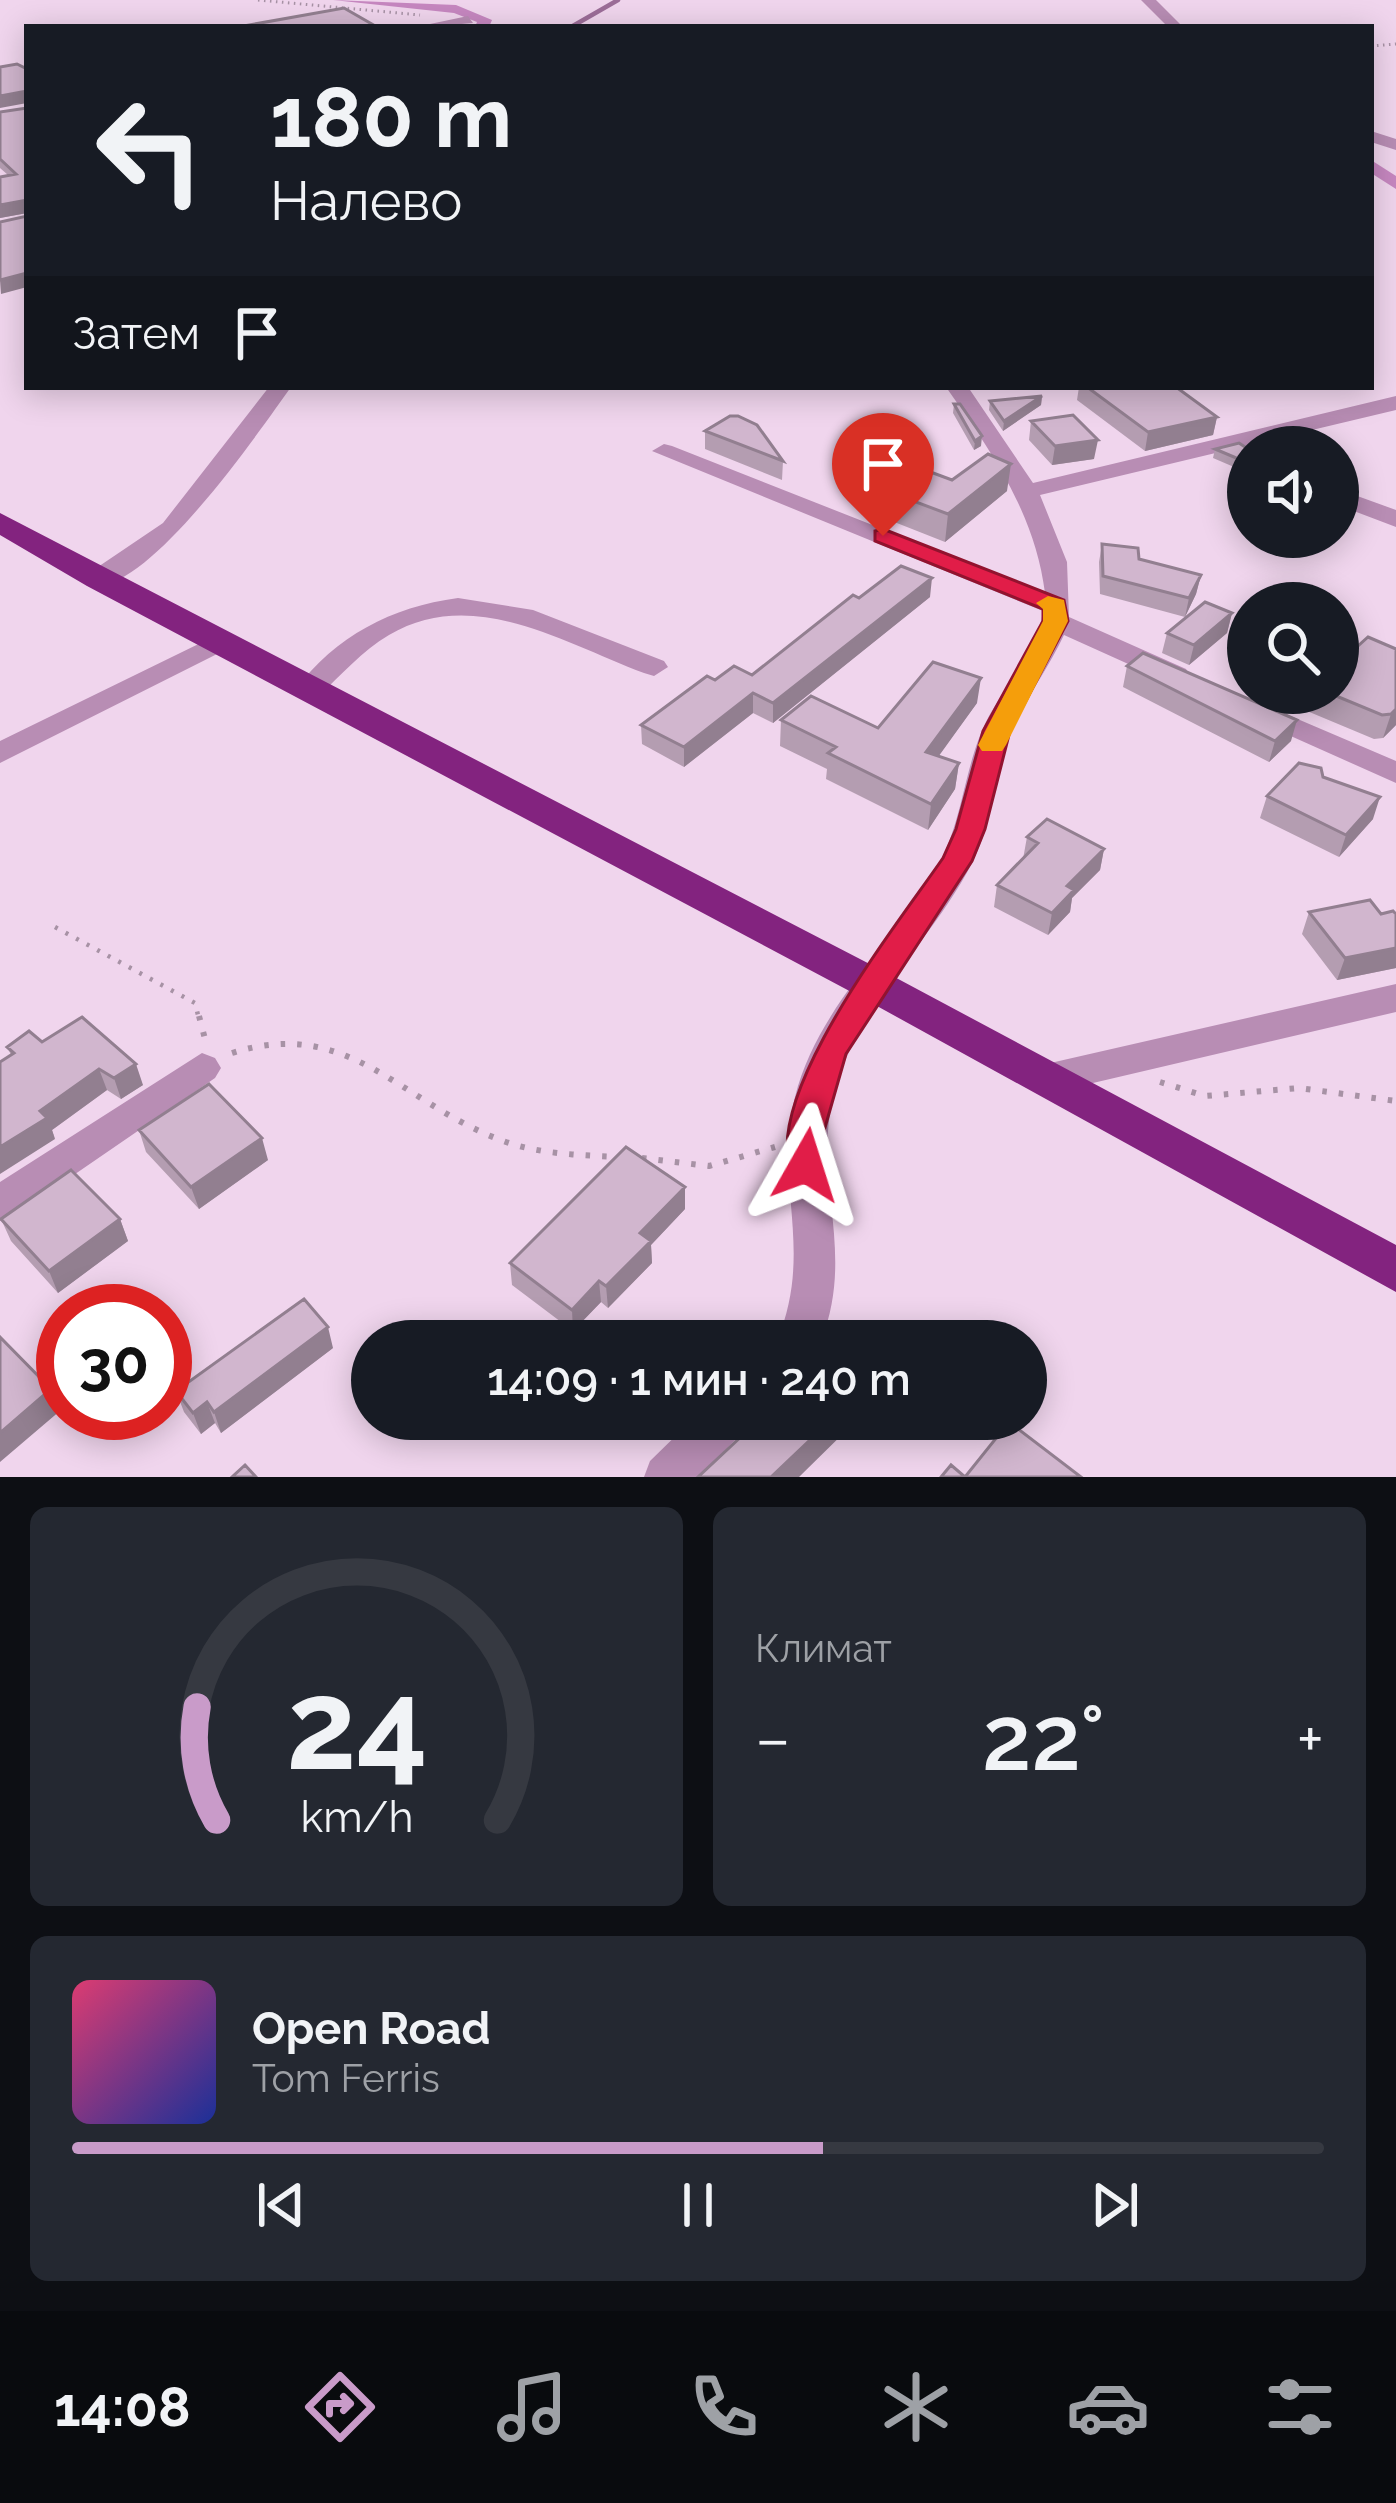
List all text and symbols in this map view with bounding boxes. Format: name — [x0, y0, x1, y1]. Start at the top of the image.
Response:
text: 180 m — [270, 68, 512, 167]
icon: left — [72, 72, 228, 228]
text: Налево — [270, 169, 462, 233]
icon: arrive — [224, 300, 290, 366]
text: Затем — [72, 307, 200, 360]
pin — [832, 413, 934, 536]
map controls — [1227, 426, 1359, 714]
button: sound — [1227, 426, 1359, 558]
icon: arrive — [850, 431, 916, 497]
button: search — [1227, 582, 1359, 714]
position arrow — [743, 1102, 869, 1228]
speed limit sign: 30 — [36, 1284, 192, 1440]
text: 14:09 · 1 мин · 240 m — [487, 1353, 911, 1406]
text: Климат — [755, 1625, 892, 1671]
text: 24 — [286, 1652, 427, 1798]
text: 22° — [982, 1685, 1105, 1791]
text: − — [755, 1700, 791, 1777]
text: + — [1297, 1700, 1324, 1777]
text: km/h — [300, 1791, 413, 1841]
text: Open Road — [252, 2002, 491, 2055]
text: Tom Ferris — [252, 2055, 440, 2101]
icon: previous — [248, 2172, 314, 2238]
icon: pause — [665, 2172, 731, 2238]
icon: next — [1082, 2172, 1148, 2238]
icon: directions — [298, 2365, 382, 2449]
icon: music — [490, 2365, 574, 2449]
icon: phone — [682, 2365, 766, 2449]
icon: climate — [874, 2365, 958, 2449]
icon: car — [1066, 2365, 1150, 2449]
icon: filters — [1258, 2365, 1342, 2449]
text: 14:08 — [54, 2375, 191, 2439]

